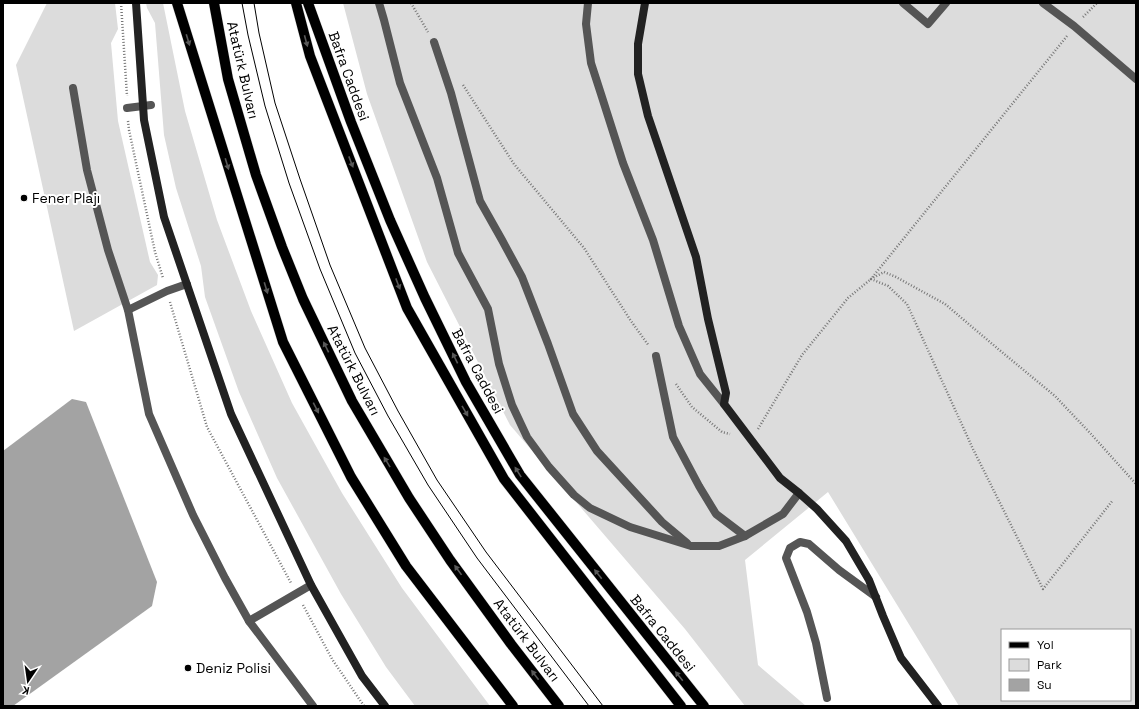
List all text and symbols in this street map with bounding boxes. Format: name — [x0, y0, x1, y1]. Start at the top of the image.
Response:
street label: Atatürk Bulvarı — [223, 20, 263, 120]
street label: Bafra Caddesi — [325, 29, 373, 123]
one-way arrow — [185, 35, 191, 47]
one-way arrow — [303, 35, 309, 47]
one-way arrow — [349, 157, 355, 169]
one-way arrow — [224, 159, 230, 171]
place label: Fener Plajı — [32, 189, 100, 207]
marker: Fener Plajı — [19, 193, 29, 203]
one-way arrow — [395, 278, 401, 290]
one-way arrow — [263, 283, 269, 295]
street label: Atatürk Bulvarı — [323, 322, 385, 418]
street label: Bafra Caddesi — [448, 325, 508, 417]
one-way arrow — [323, 341, 329, 353]
one-way arrow — [452, 353, 458, 364]
one-way arrow — [313, 402, 319, 414]
one-way arrow — [462, 405, 469, 417]
one-way arrow — [383, 456, 390, 468]
one-way arrow — [514, 467, 522, 477]
one-way arrow — [454, 565, 462, 576]
one-way arrow — [594, 569, 603, 579]
street label: Bafra Caddesi — [627, 591, 699, 675]
street label: Atatürk Bulvarı — [490, 595, 564, 685]
legend — [1001, 629, 1131, 701]
text: Yol — [1037, 637, 1054, 653]
text: Park — [1037, 657, 1062, 673]
place label: Deniz Polisi — [196, 659, 271, 677]
north arrow — [8, 661, 48, 701]
marker: Deniz Polisi — [183, 663, 193, 673]
one-way arrow — [532, 670, 540, 680]
one-way arrow — [675, 670, 684, 681]
text: Su — [1037, 677, 1052, 693]
text: K — [21, 683, 31, 698]

